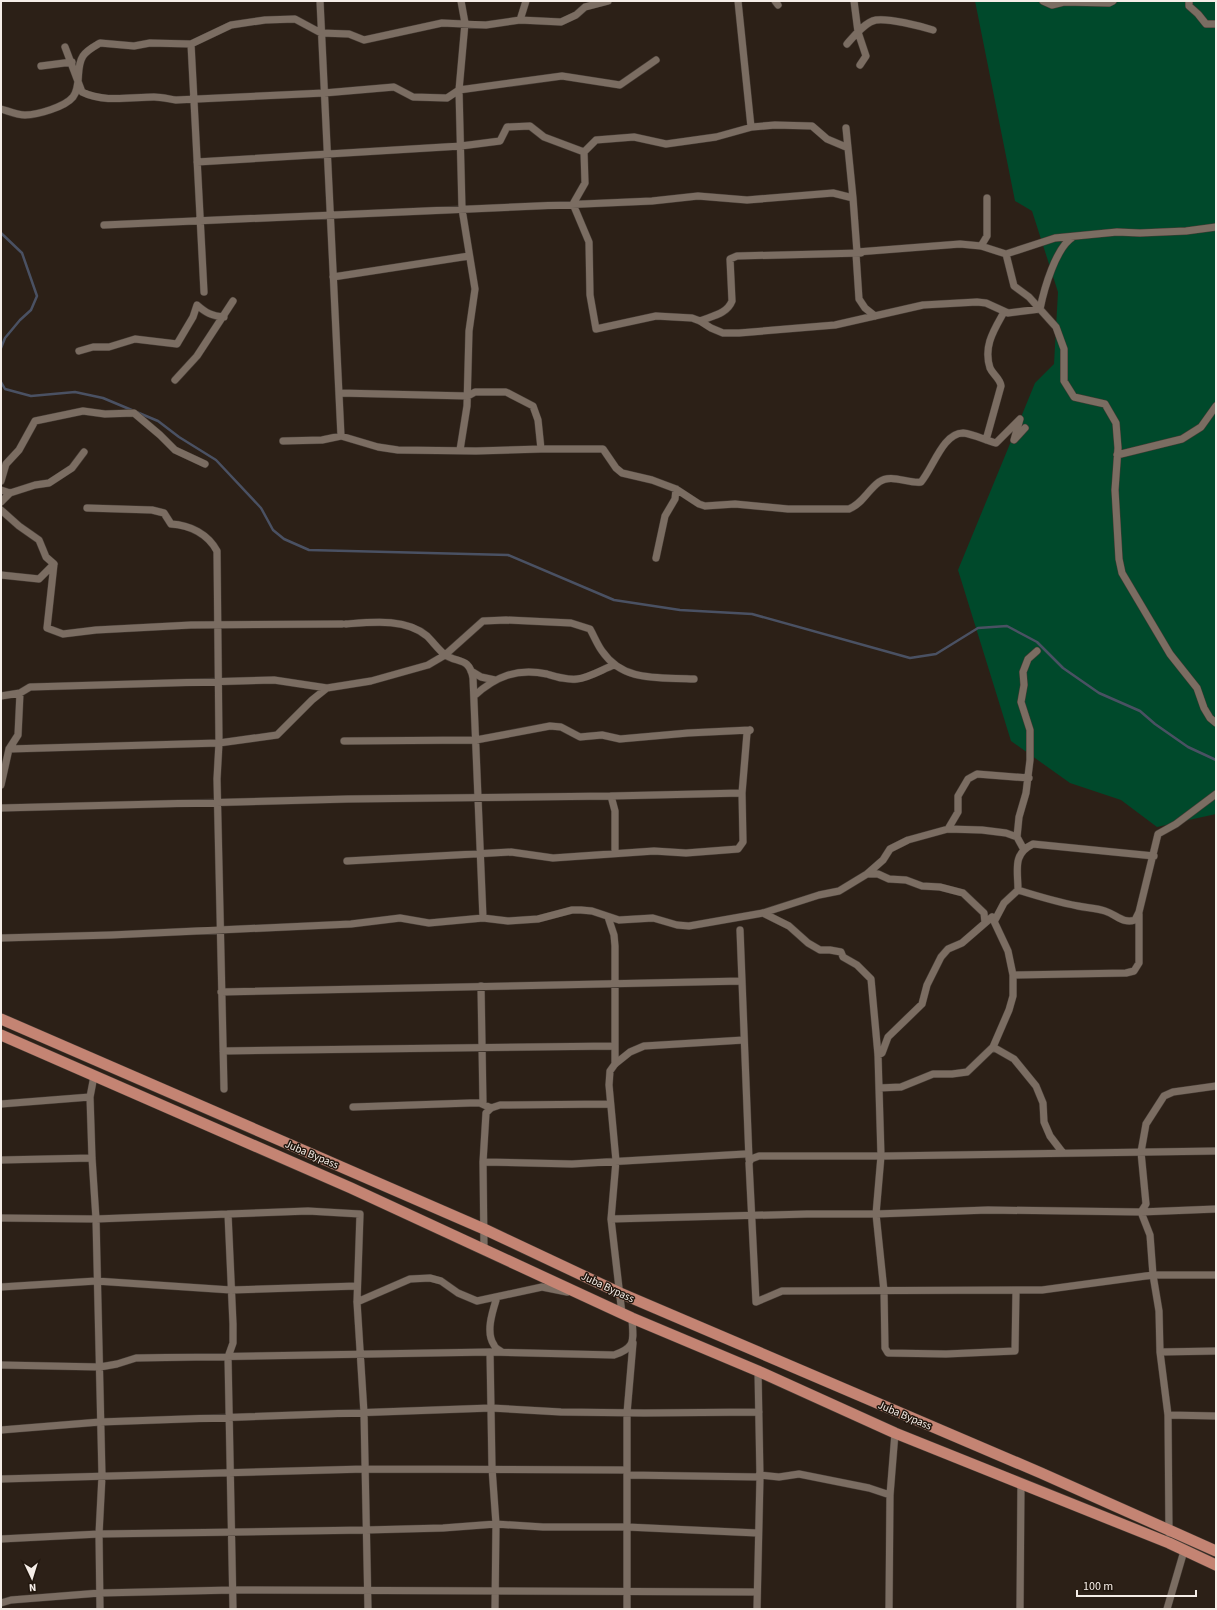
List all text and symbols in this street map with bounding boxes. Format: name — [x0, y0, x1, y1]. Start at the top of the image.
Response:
street label: Juba Bypass — [283, 1136, 341, 1173]
street label: Juba Bypass — [579, 1269, 637, 1306]
street label: Juba Bypass — [876, 1397, 934, 1434]
north arrow — [12, 1558, 52, 1598]
scale bar — [1077, 1572, 1196, 1598]
text: 100 m — [1083, 1578, 1113, 1595]
text: N — [28, 1580, 37, 1595]

